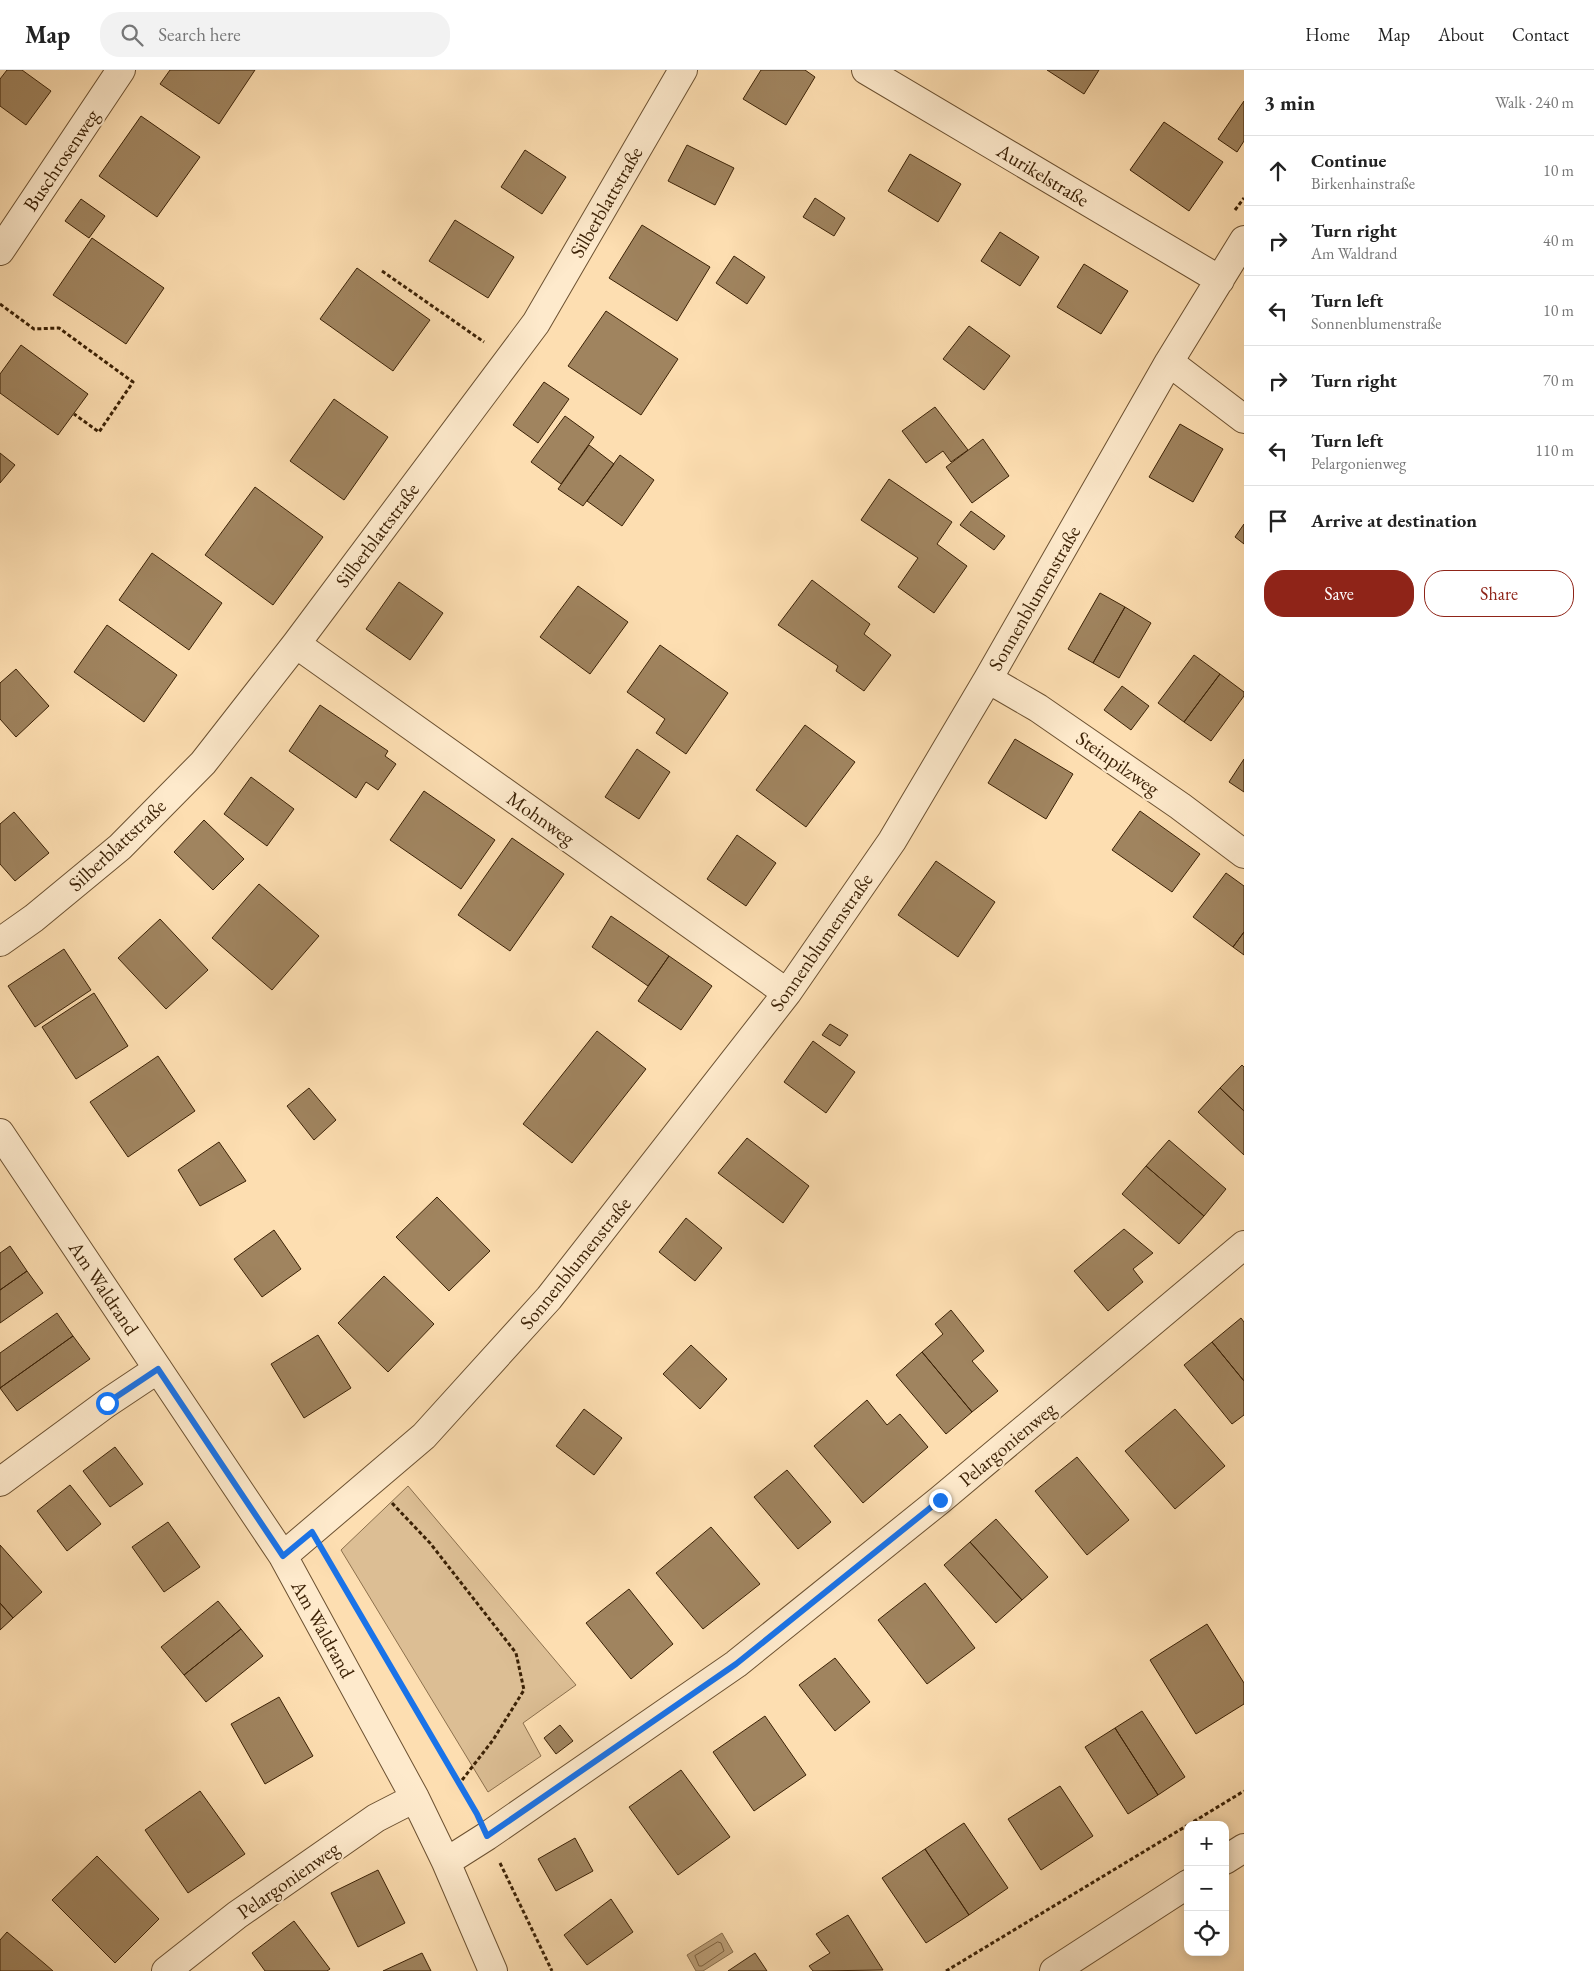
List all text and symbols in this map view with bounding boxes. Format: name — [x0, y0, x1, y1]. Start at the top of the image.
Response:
search box — [100, 12, 450, 57]
text: Map — [25, 19, 70, 50]
icon: search — [118, 21, 146, 49]
text: Search here — [158, 22, 241, 47]
text: Home — [1305, 23, 1350, 46]
text: Map — [1378, 23, 1410, 46]
text: About — [1438, 23, 1484, 46]
text: Contact — [1512, 23, 1569, 46]
text: 3 min — [1264, 89, 1315, 116]
text: Walk · 240 m — [1495, 92, 1574, 113]
street label: Buschrosenweg — [17, 104, 105, 216]
street label: Aurikelstraße — [991, 137, 1094, 213]
street label: Silberblattstraße — [564, 141, 648, 262]
text: Continue — [1311, 148, 1386, 173]
icon: ahead — [1264, 157, 1292, 185]
text: 10 m — [1543, 160, 1574, 181]
text: Birkenhainstraße — [1311, 173, 1415, 194]
text: Turn right — [1311, 218, 1397, 243]
icon: right — [1264, 227, 1292, 255]
text: 40 m — [1543, 230, 1574, 251]
text: Am Waldrand — [1311, 243, 1397, 264]
text: Turn left — [1311, 288, 1383, 313]
icon: left — [1264, 297, 1292, 325]
text: 10 m — [1543, 300, 1574, 321]
text: Sonnenblumenstraße — [1311, 313, 1442, 334]
icon: right — [1264, 367, 1292, 395]
text: Turn right — [1311, 368, 1397, 393]
text: 70 m — [1543, 370, 1574, 391]
text: Turn left — [1311, 428, 1383, 453]
icon: left — [1264, 437, 1292, 465]
text: 110 m — [1535, 440, 1574, 461]
text: Pelargonienweg — [1311, 453, 1406, 474]
street label: Silberblattstraße — [329, 477, 425, 593]
icon: arrive — [1264, 507, 1292, 535]
text: Arrive at destination — [1311, 508, 1477, 533]
street label: Sonnenblumenstraße — [982, 521, 1086, 675]
button: Save — [1264, 570, 1414, 617]
button: Share — [1424, 570, 1574, 617]
street label: Steinpilzweg — [1071, 725, 1165, 801]
street label: Mohnweg — [502, 785, 580, 851]
street label: Silberblattstraße — [63, 793, 172, 897]
street label: Sonnenblumenstraße — [764, 868, 879, 1016]
street label: Sonnenblumenstraße — [514, 1191, 637, 1335]
street label: Am Waldrand — [62, 1235, 145, 1341]
route start — [96, 1392, 119, 1415]
street label: Pelargonienweg — [953, 1396, 1061, 1492]
route end — [929, 1489, 952, 1512]
street label: Am Waldrand — [285, 1575, 361, 1683]
map controls — [1184, 1821, 1229, 1956]
button: + — [1184, 1821, 1229, 1866]
street label: Pelargonienweg — [232, 1835, 344, 1925]
button: − — [1184, 1866, 1229, 1911]
button: locate — [1184, 1911, 1229, 1956]

